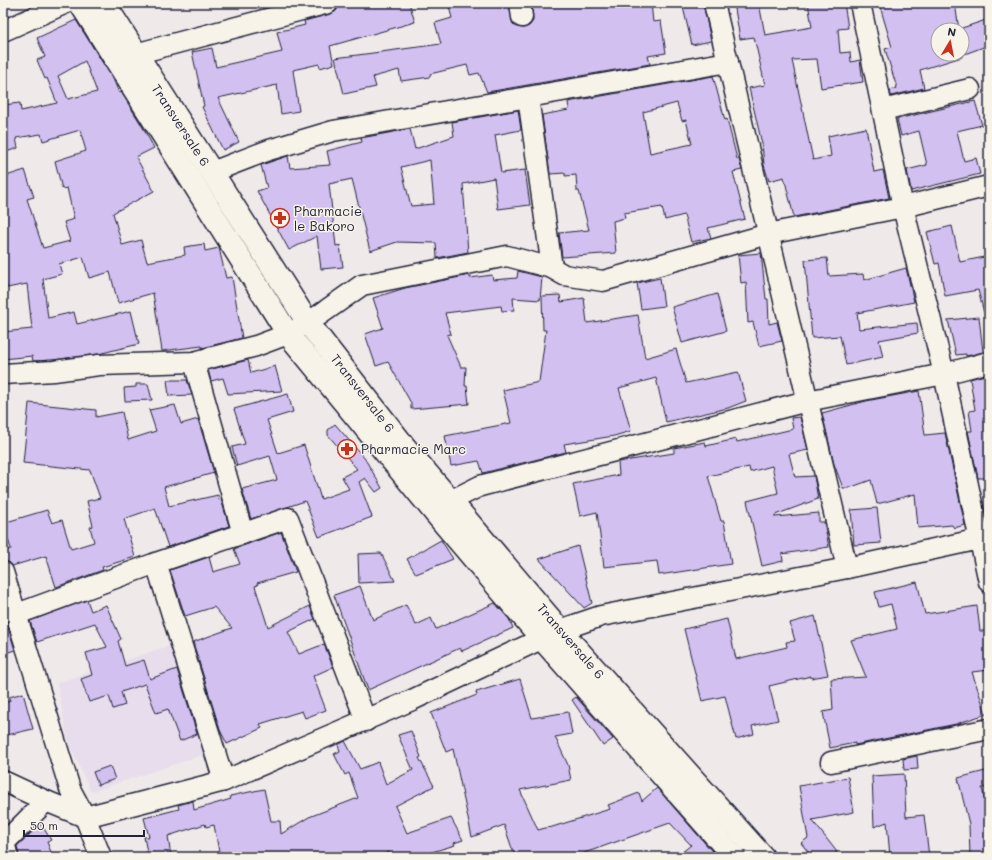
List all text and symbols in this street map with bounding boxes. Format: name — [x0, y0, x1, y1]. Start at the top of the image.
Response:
north arrow — [930, 22, 970, 62]
text: N — [946, 24, 957, 40]
street label: Transversale 6 — [149, 80, 214, 169]
place label: Pharmacie le Bakoro — [294, 202, 362, 234]
pharmacy icon: Pharmacie le Bakoro — [269, 207, 291, 229]
street label: Transversale 6 — [328, 350, 399, 435]
pharmacy icon: Pharmacie Marc — [336, 438, 358, 460]
place label: Pharmacie Marc — [361, 440, 466, 457]
street label: Transversale 6 — [534, 599, 609, 682]
scale bar — [24, 812, 144, 838]
text: 50 m — [30, 817, 58, 833]

